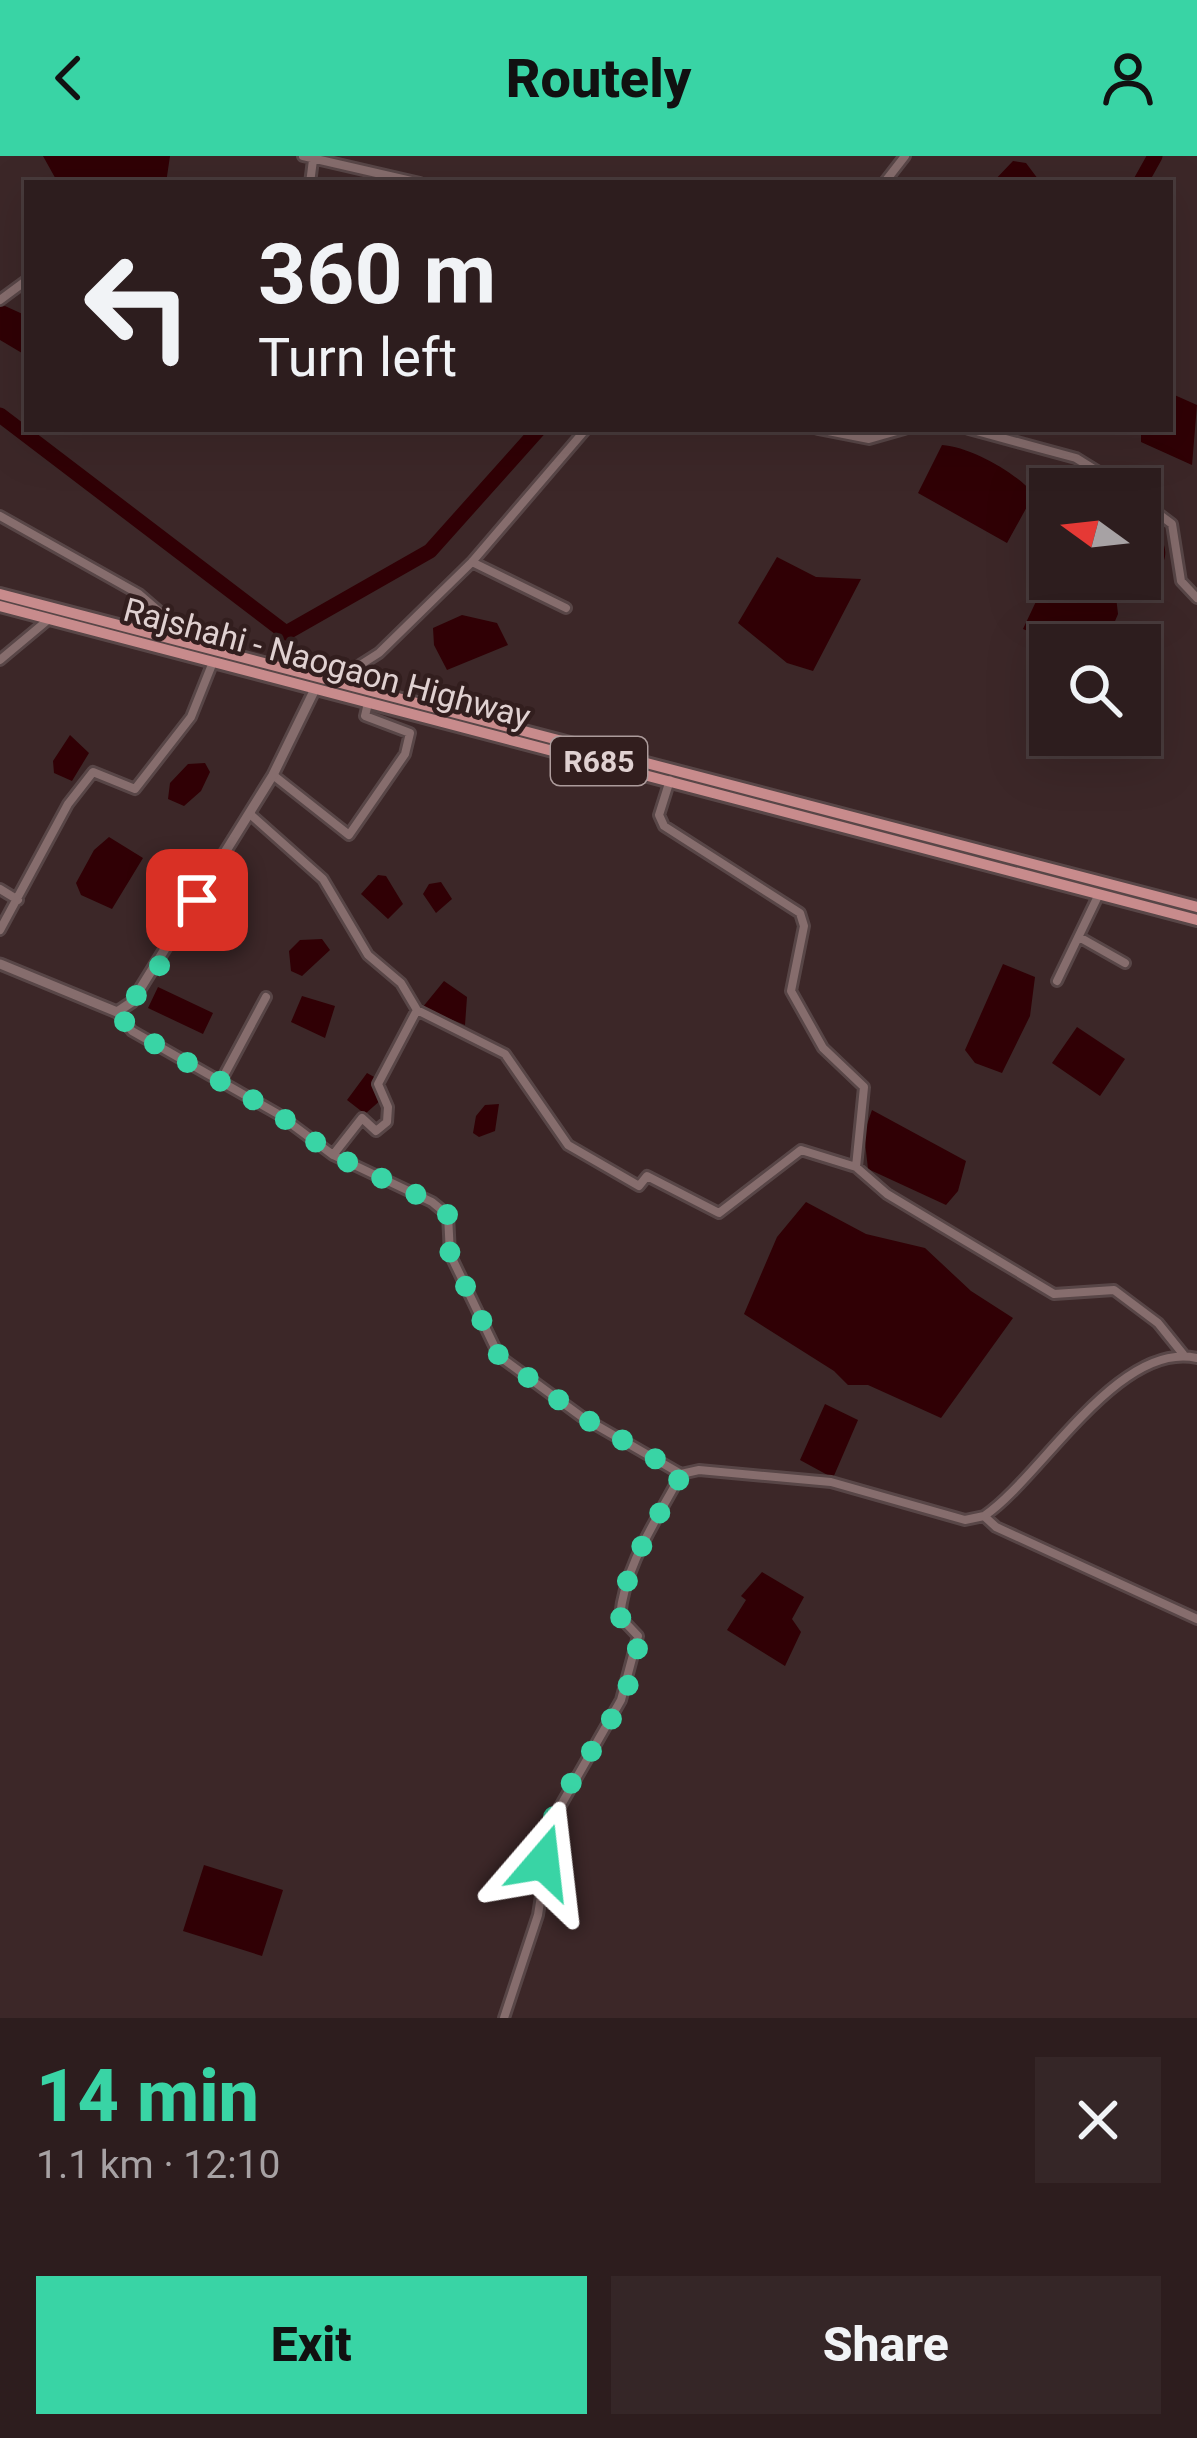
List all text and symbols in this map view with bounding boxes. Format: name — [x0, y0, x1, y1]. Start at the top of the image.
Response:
icon: back — [36, 45, 102, 111]
icon: person — [1095, 45, 1161, 111]
text: Routely — [506, 47, 691, 110]
text: 360 m — [258, 225, 496, 324]
icon: left — [60, 228, 216, 384]
text: Turn left — [258, 326, 457, 389]
north arrow — [1029, 468, 1161, 600]
map controls — [1029, 468, 1161, 756]
street label: Rajshahi - Naogaon Highway — [119, 590, 535, 736]
button: search — [1029, 624, 1161, 756]
road number: R685 — [551, 737, 647, 785]
pin — [146, 849, 248, 951]
icon: arrive — [164, 867, 230, 933]
position arrow — [480, 1799, 606, 1925]
text: 14 min — [36, 2054, 259, 2139]
button: close — [1035, 2057, 1161, 2183]
text: 1.1 km · 12:10 — [36, 2142, 280, 2188]
button: Exit — [36, 2276, 587, 2414]
button: Share — [611, 2276, 1161, 2414]

